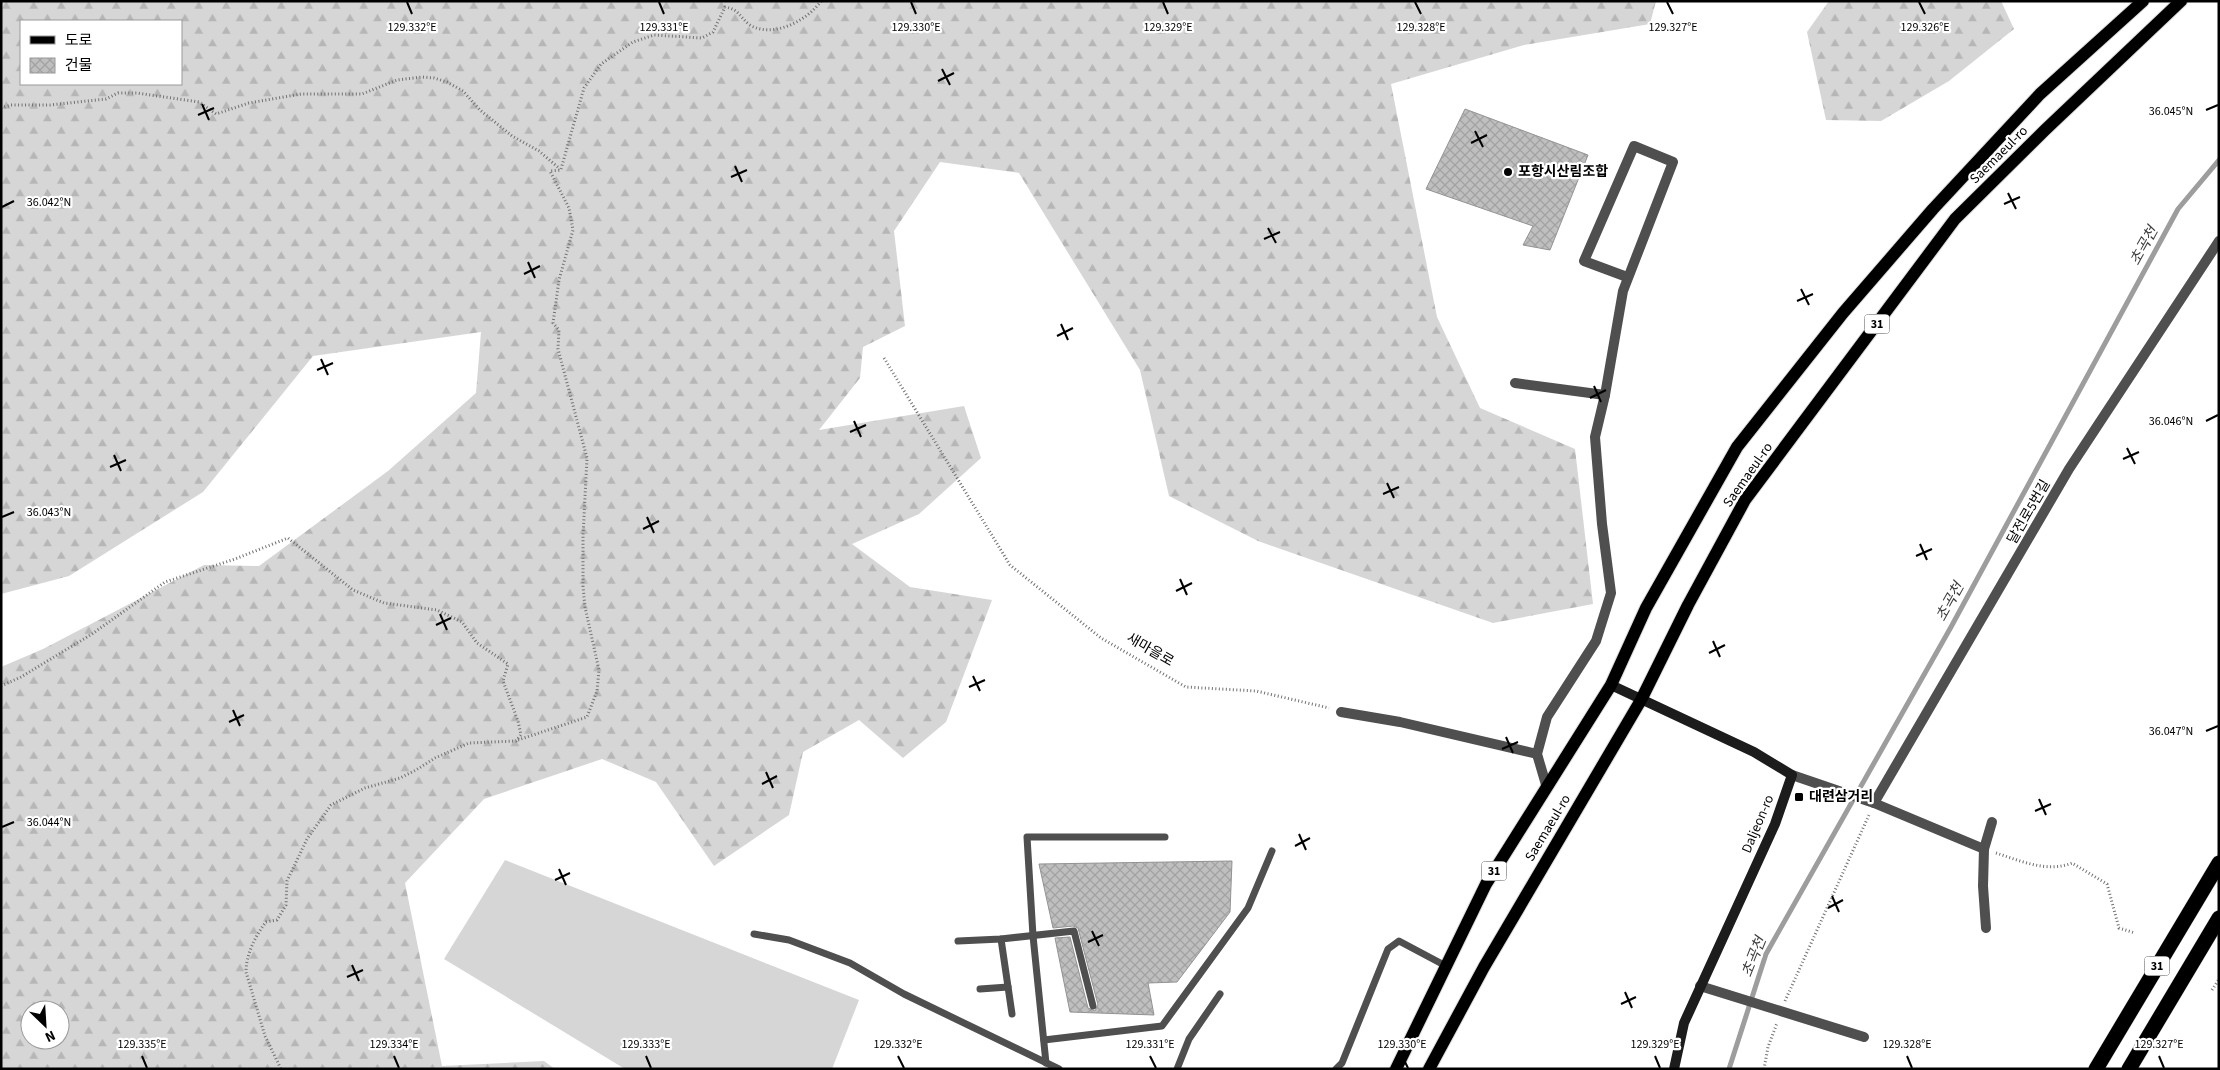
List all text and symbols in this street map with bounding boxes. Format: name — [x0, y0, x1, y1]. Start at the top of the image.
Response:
text: 129.332°E — [387, 19, 437, 36]
text: 129.331°E — [639, 19, 689, 36]
text: 129.330°E — [891, 19, 941, 36]
text: 129.329°E — [1143, 19, 1193, 36]
text: 129.328°E — [1396, 19, 1446, 36]
text: 129.327°E — [1648, 19, 1698, 36]
text: 129.326°E — [1900, 19, 1950, 36]
legend — [20, 20, 182, 85]
text: 도로 — [65, 30, 93, 51]
text: 건물 — [65, 55, 93, 76]
text: 36.045°N — [2149, 103, 2193, 120]
street label: Saemaeul-ro — [1965, 121, 2033, 189]
place label: 포항시산림조합 — [1518, 162, 1608, 182]
marker: 포항시산림조합 — [1502, 166, 1514, 178]
text: 36.042°N — [27, 194, 71, 211]
water label: 초곡천 — [2125, 221, 2164, 269]
road number: 31 — [1864, 314, 1890, 334]
text: 36.046°N — [2149, 413, 2193, 430]
street label: Saemaeul-ro — [1718, 439, 1778, 511]
street label: 달전로5번길 — [2002, 476, 2056, 548]
text: 36.043°N — [27, 504, 71, 521]
water label: 초곡천 — [1931, 577, 1970, 625]
street label: 새마을로 — [1123, 628, 1177, 672]
text: 36.047°N — [2149, 723, 2193, 740]
place label: 대련삼거리 — [1809, 787, 1873, 807]
street label: Saemaeul-ro — [1520, 791, 1576, 865]
marker: 대련삼거리 — [1793, 791, 1805, 803]
street label: Daljeon-ro — [1737, 792, 1779, 856]
text: 36.044°N — [27, 814, 71, 831]
road number: 31 — [1482, 861, 1506, 880]
water label: 초곡천 — [1737, 932, 1772, 980]
road number: 31 — [2144, 956, 2170, 976]
north arrow — [20, 1000, 70, 1050]
text: N — [42, 1025, 59, 1047]
text: 129.335°E — [117, 1036, 167, 1053]
text: 129.334°E — [369, 1036, 419, 1053]
text: 129.333°E — [621, 1036, 671, 1053]
text: 129.332°E — [873, 1036, 923, 1053]
text: 129.331°E — [1125, 1036, 1175, 1053]
text: 129.330°E — [1377, 1036, 1427, 1053]
text: 129.329°E — [1630, 1036, 1680, 1053]
text: 129.328°E — [1882, 1036, 1932, 1053]
text: 129.327°E — [2134, 1036, 2184, 1053]

